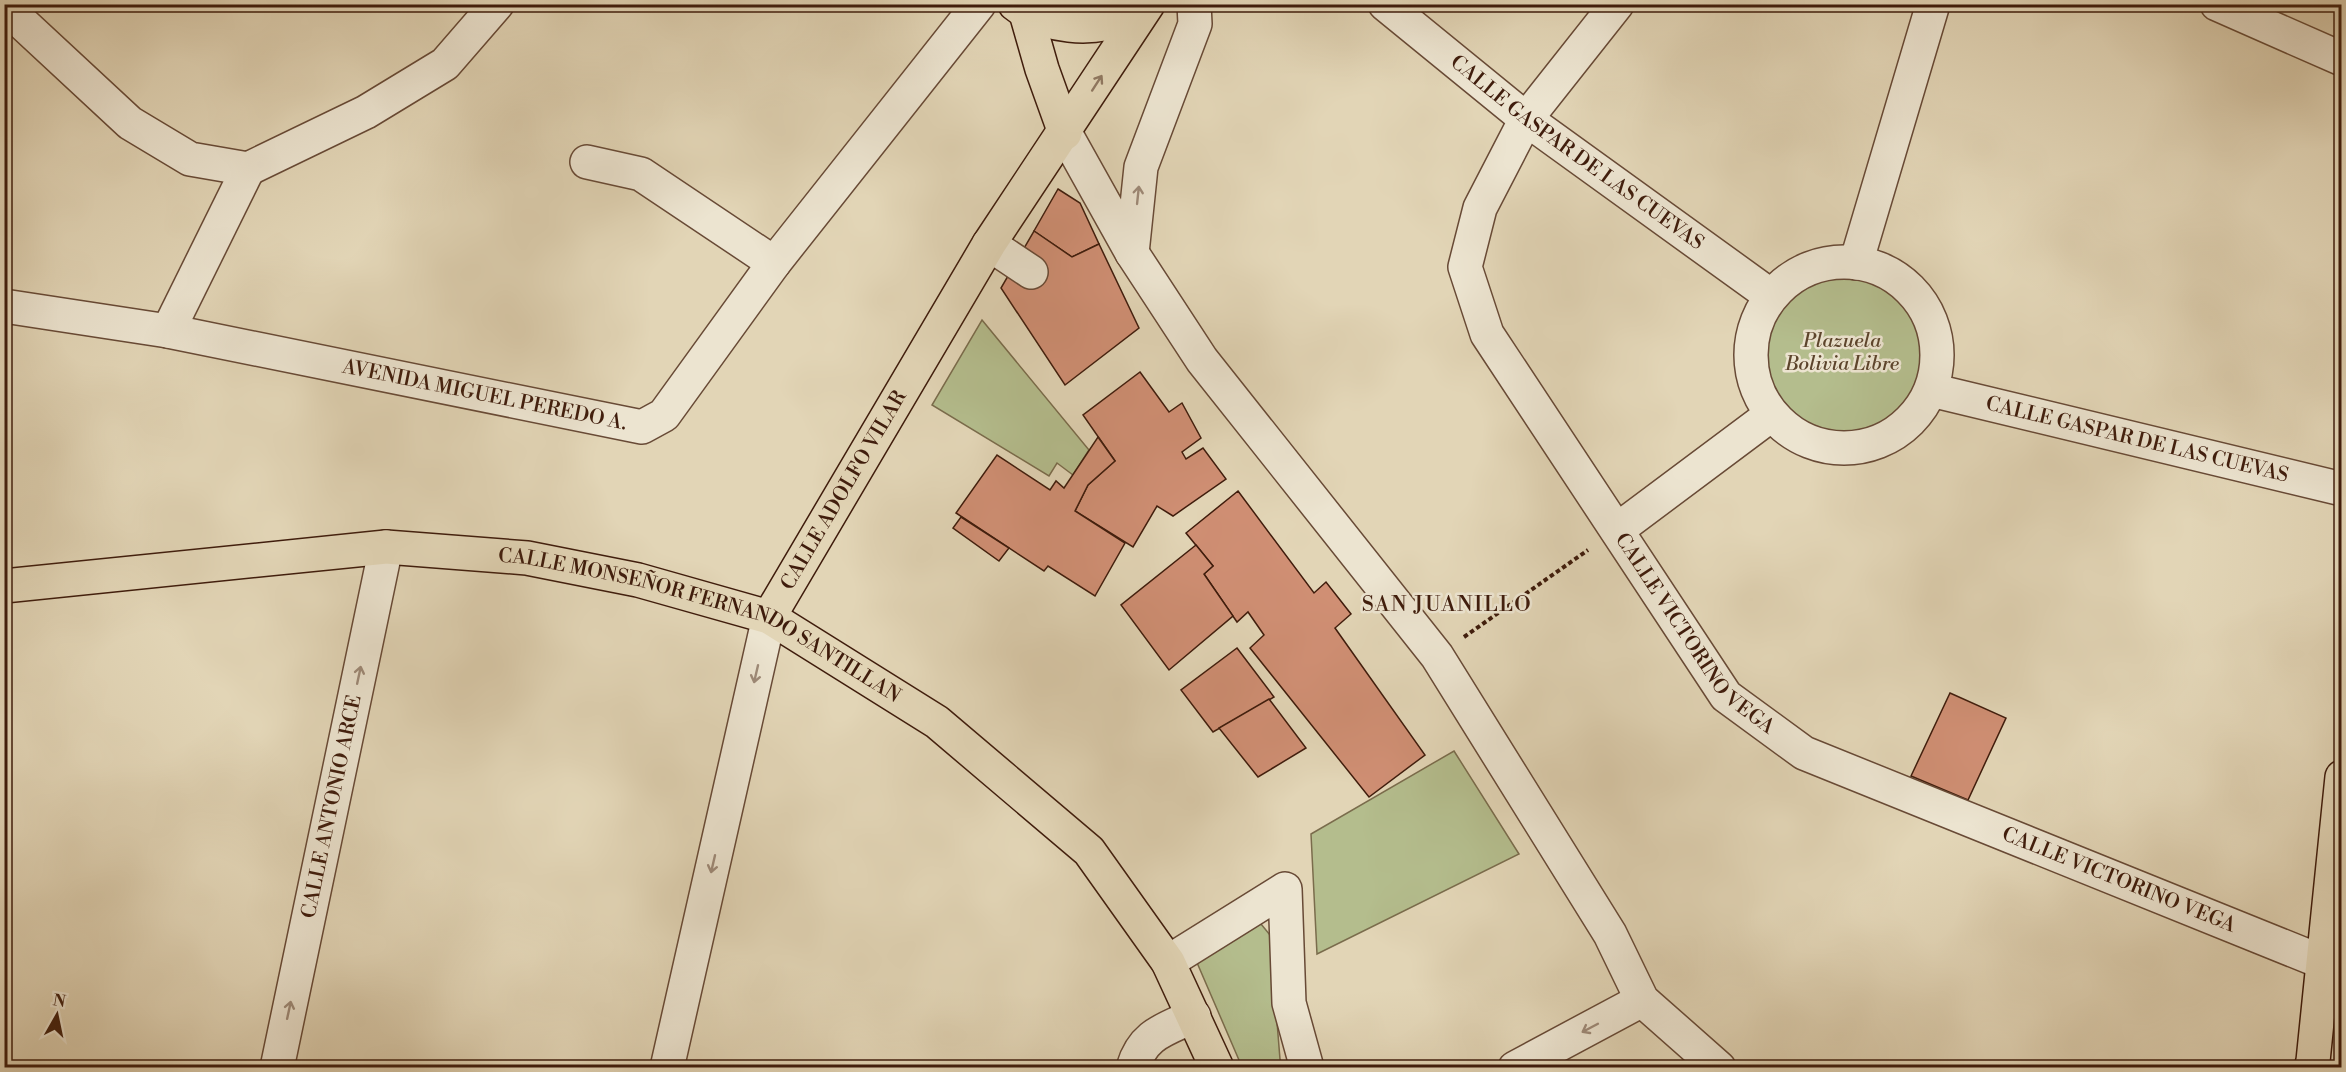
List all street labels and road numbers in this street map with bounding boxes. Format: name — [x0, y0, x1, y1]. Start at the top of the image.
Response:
street label: CALLE GASPAR DE LAS CUEVAS — [1445, 50, 1709, 256]
street label: AVENIDA MIGUEL PEREDO A. — [339, 354, 629, 436]
street label: CALLE ADOLFO VILAR — [775, 385, 913, 594]
street label: CALLE GASPAR DE LAS CUEVAS — [1983, 391, 2291, 488]
street label: CALLE VICTORINO VEGA — [1609, 528, 1780, 740]
street label: CALLE MONSEÑOR FERNANDO SANTILLAN — [497, 543, 905, 709]
street label: CALLE ANTONIO ARCE — [296, 693, 367, 921]
street label: CALLE VICTORINO VEGA — [1998, 822, 2240, 939]

